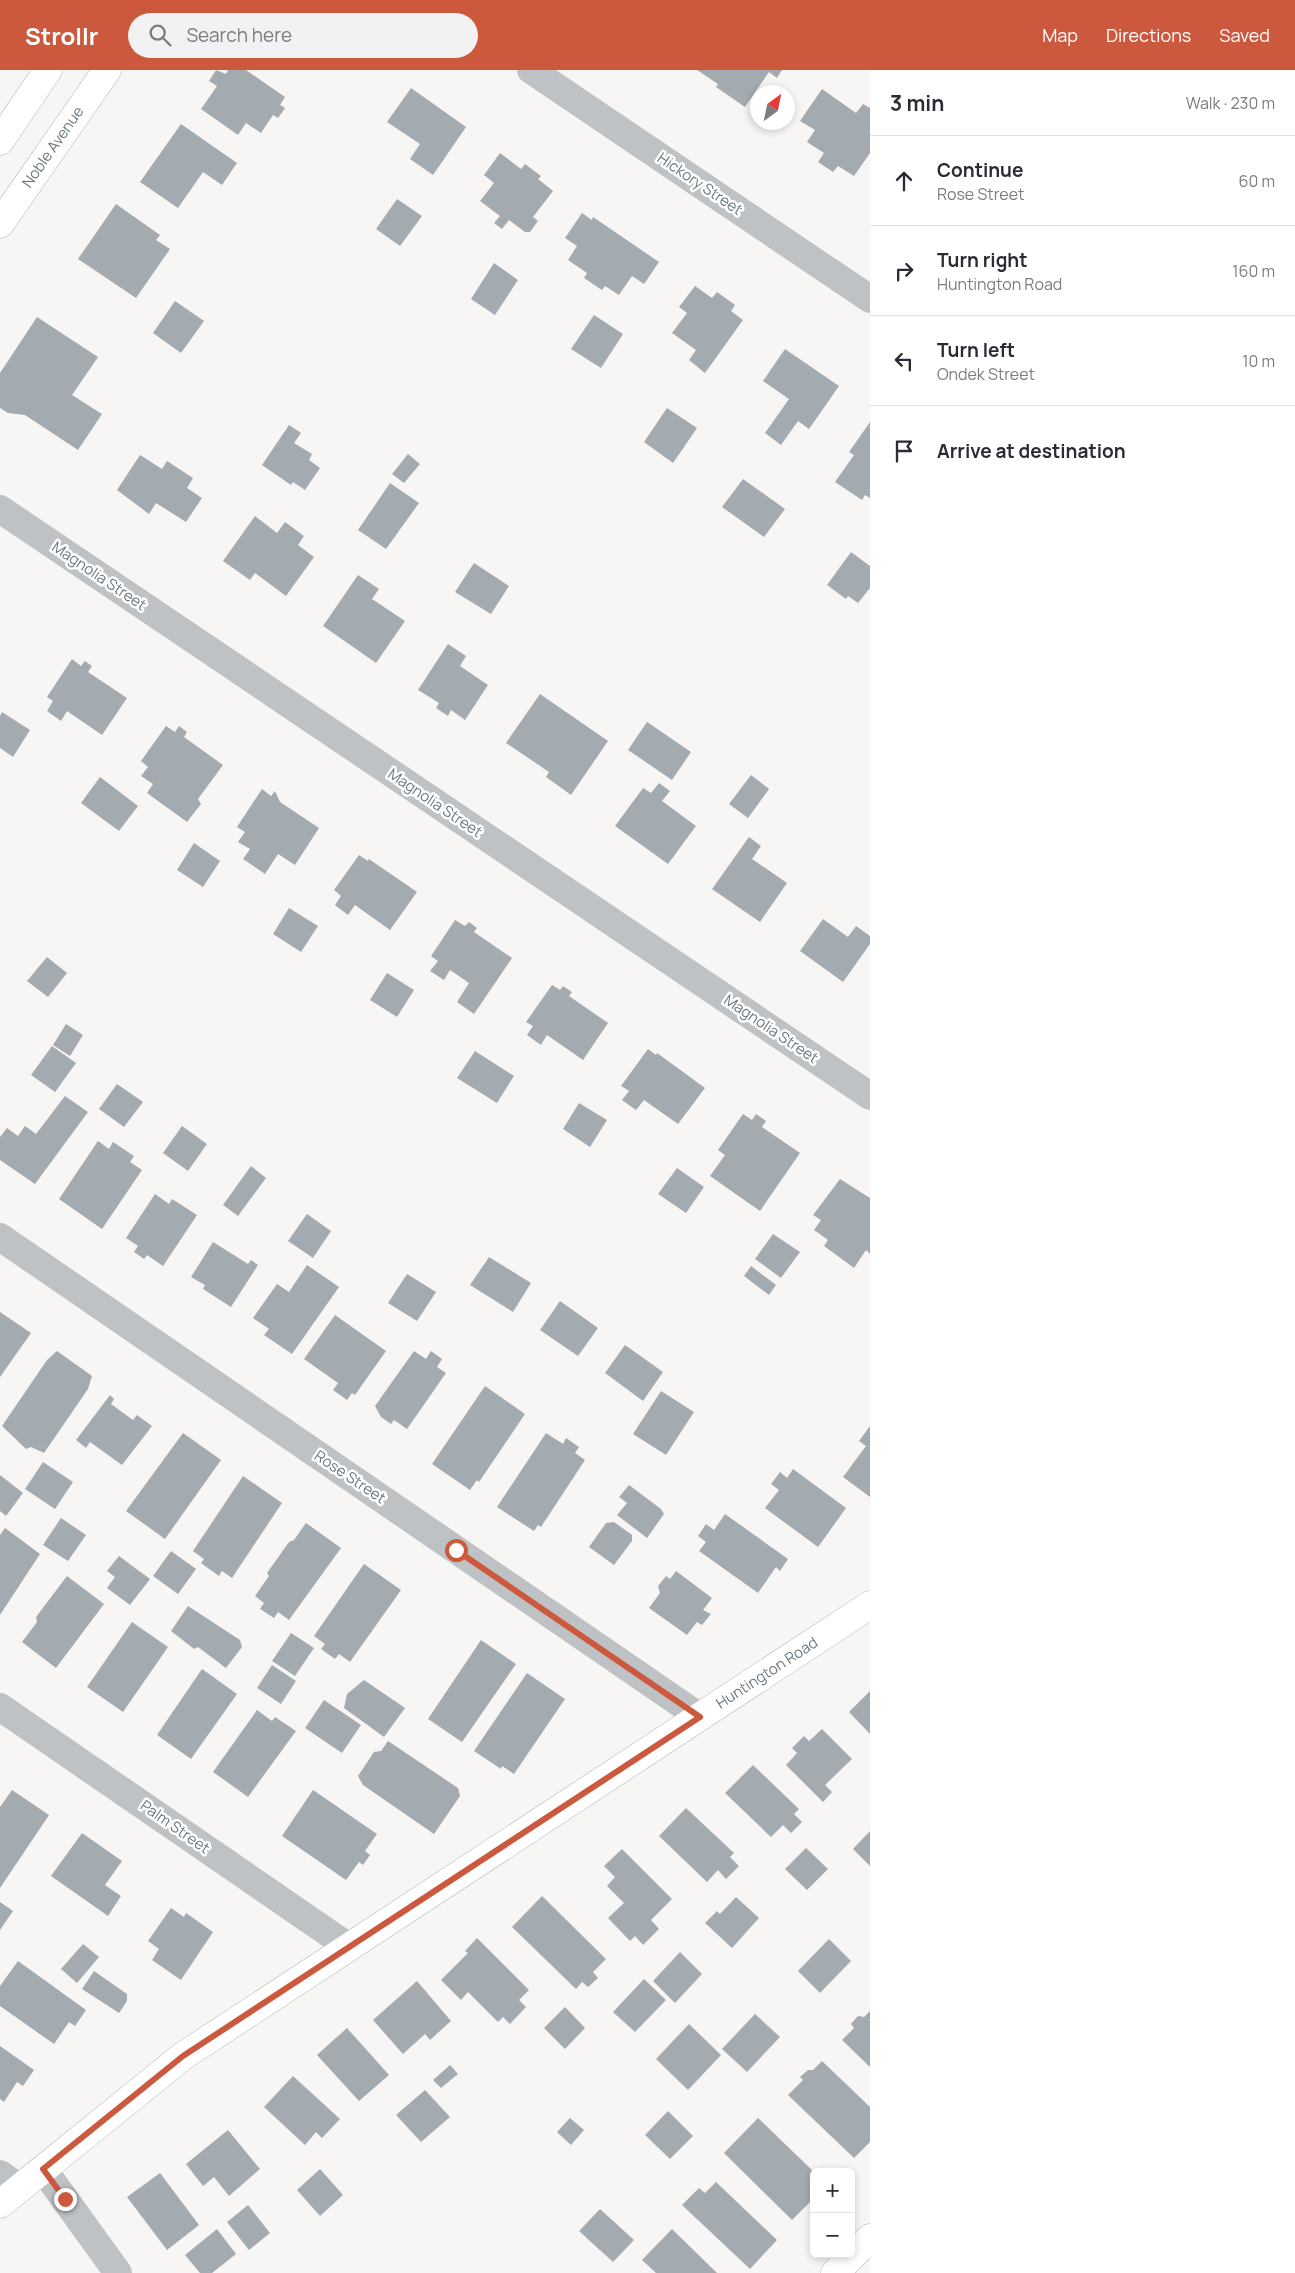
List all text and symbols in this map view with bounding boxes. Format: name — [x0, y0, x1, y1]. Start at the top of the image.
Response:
search box — [128, 13, 478, 58]
text: Strollr — [25, 19, 98, 52]
icon: search — [146, 21, 174, 49]
text: Search here — [186, 22, 292, 48]
text: Map — [1042, 23, 1078, 47]
text: Directions — [1106, 23, 1191, 47]
text: Saved — [1219, 23, 1270, 47]
north arrow — [750, 85, 795, 130]
text: 3 min — [890, 89, 944, 117]
text: Walk · 230 m — [1186, 92, 1275, 114]
street label: Noble Avenue — [17, 102, 88, 192]
street label: Hickory Street — [654, 147, 747, 220]
text: Continue — [937, 157, 1023, 183]
icon: ahead — [890, 167, 918, 195]
text: 60 m — [1239, 170, 1275, 192]
text: Rose Street — [937, 183, 1024, 205]
text: Turn right — [937, 247, 1027, 273]
icon: right — [890, 257, 918, 285]
text: 160 m — [1232, 260, 1275, 282]
text: Huntington Road — [937, 273, 1062, 295]
text: Turn left — [937, 337, 1015, 363]
icon: left — [890, 347, 918, 375]
text: 10 m — [1242, 350, 1275, 372]
text: Ondek Street — [937, 363, 1035, 385]
icon: arrive — [890, 437, 918, 465]
text: Arrive at destination — [937, 438, 1126, 464]
street label: Magnolia Street — [48, 536, 151, 615]
street label: Magnolia Street — [384, 763, 487, 842]
street label: Magnolia Street — [720, 989, 823, 1068]
street label: Rose Street — [310, 1445, 390, 1508]
route start — [445, 1539, 468, 1562]
street label: Huntington Road — [712, 1632, 822, 1713]
street label: Palm Street — [136, 1795, 214, 1858]
map controls — [810, 2168, 855, 2258]
button: + — [810, 2168, 855, 2213]
route end — [54, 2188, 77, 2211]
button: − — [810, 2213, 855, 2258]

